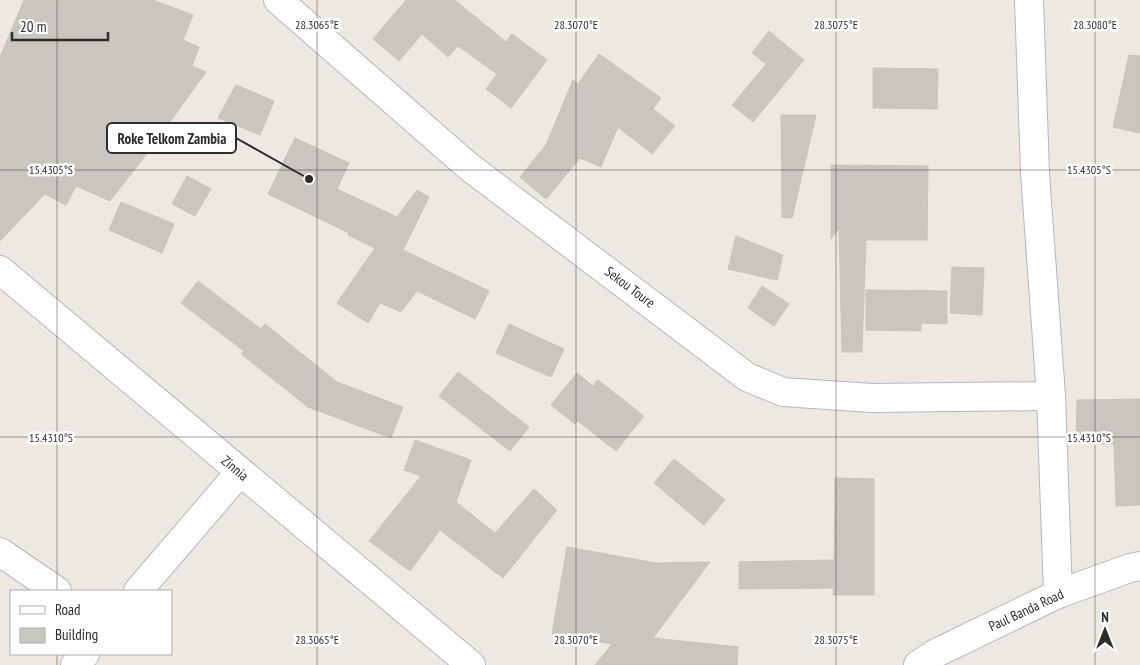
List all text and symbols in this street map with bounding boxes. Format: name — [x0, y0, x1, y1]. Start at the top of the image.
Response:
scale bar — [12, 10, 109, 42]
text: 20 m — [20, 17, 46, 36]
text: 28.3065°E — [295, 17, 339, 32]
text: 28.3070°E — [554, 17, 598, 32]
text: 28.3075°E — [814, 17, 858, 32]
text: 28.3080°E — [1073, 17, 1117, 32]
callout: Roke Telkom Zambia — [107, 123, 236, 153]
text: Roke Telkom Zambia — [118, 129, 226, 148]
text: 15.4305°S — [29, 162, 73, 177]
text: 15.4305°S — [1067, 162, 1111, 177]
street label: Sekou Toure — [601, 262, 659, 312]
text: 15.4310°S — [29, 430, 73, 445]
text: 15.4310°S — [1067, 430, 1111, 445]
street label: Zinnia — [218, 451, 252, 485]
street label: Paul Banda Road — [986, 585, 1066, 635]
legend — [10, 590, 172, 655]
text: Road — [55, 600, 81, 619]
north arrow — [1080, 605, 1130, 655]
text: N — [1101, 608, 1109, 626]
text: Building — [55, 625, 98, 644]
text: 28.3065°E — [295, 632, 339, 647]
text: 28.3070°E — [554, 632, 598, 647]
text: 28.3075°E — [814, 632, 858, 647]

